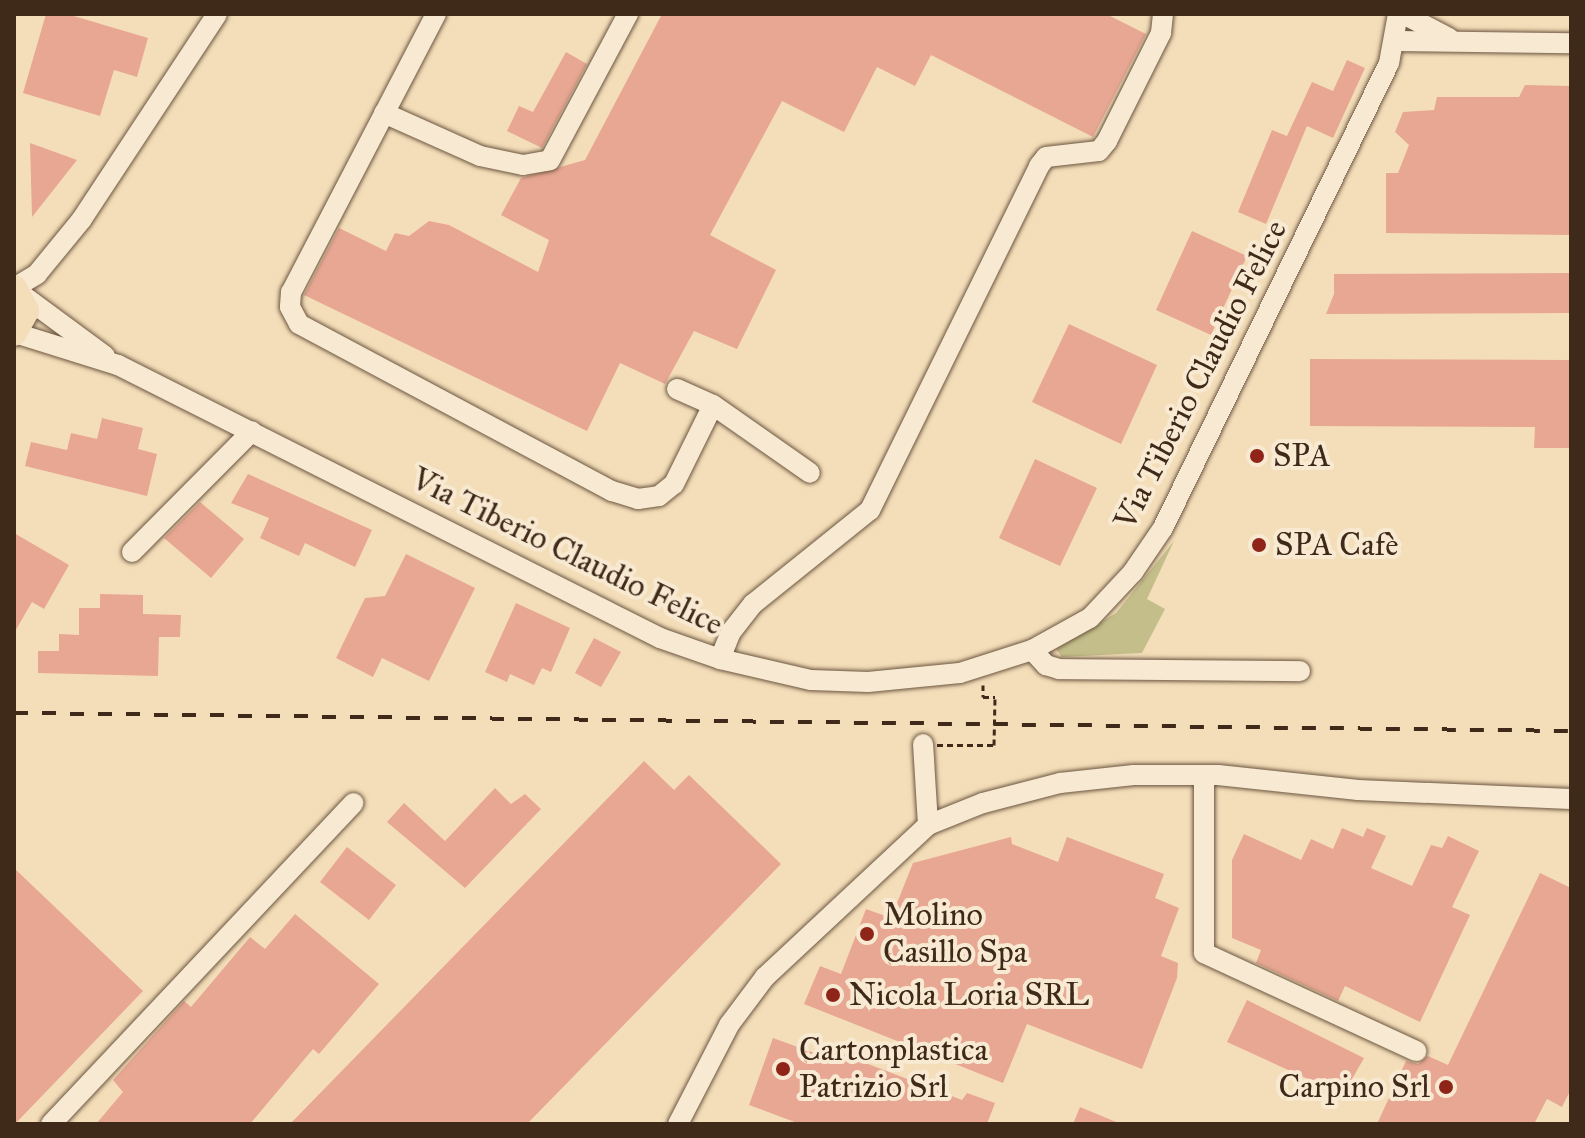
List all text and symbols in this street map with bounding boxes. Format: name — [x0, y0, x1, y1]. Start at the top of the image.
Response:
street label: Via Tiberio Claudio Felice — [1106, 214, 1296, 536]
place label: SPA — [1273, 437, 1330, 475]
marker: SPA — [1248, 447, 1266, 465]
street label: Via Tiberio Claudio Felice — [405, 460, 729, 644]
place label: SPA Cafè — [1275, 526, 1398, 564]
marker: SPA Cafè — [1250, 536, 1268, 554]
place label: Molino Casillo Spa — [883, 897, 1027, 972]
marker: Molino Casillo Spa — [858, 925, 876, 943]
place label: Nicola Loria SRL — [849, 976, 1089, 1014]
marker: Nicola Loria SRL — [824, 986, 842, 1004]
place label: Cartonplastica Patrizio Srl — [799, 1032, 988, 1107]
marker: Cartonplastica Patrizio Srl — [774, 1060, 792, 1078]
place label: Carpino Srl — [1278, 1068, 1430, 1106]
marker: Carpino Srl — [1437, 1078, 1455, 1096]

